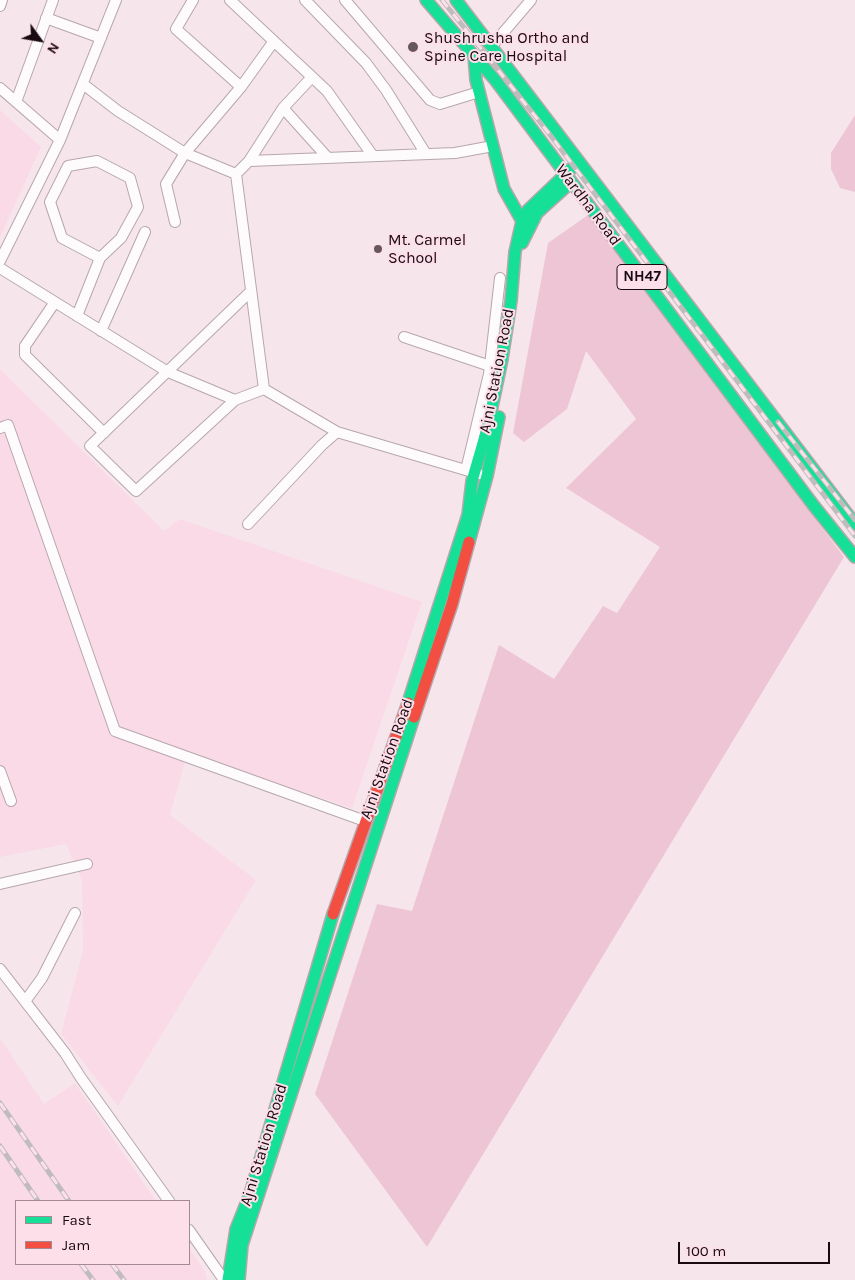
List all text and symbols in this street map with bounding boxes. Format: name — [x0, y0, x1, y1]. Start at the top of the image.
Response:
north arrow — [15, 15, 65, 65]
place label: Shushrusha Ortho and Spine Care Hospital — [424, 28, 589, 66]
text: N — [43, 39, 63, 57]
marker: Shushrusha Ortho and Spine Care Hospital — [406, 40, 420, 54]
street label: Wardha Road — [551, 161, 625, 249]
place label: Mt. Carmel School — [388, 230, 466, 268]
marker: Mt. Carmel School — [372, 243, 384, 255]
road number: NH47 — [617, 264, 667, 290]
street label: Ajni Station Road — [475, 307, 519, 435]
street label: Ajni Station Road — [356, 696, 418, 822]
street label: Ajni Station Road — [236, 1082, 292, 1208]
legend — [15, 1200, 190, 1265]
text: Fast — [62, 1211, 91, 1229]
scale bar — [680, 1232, 832, 1264]
text: Jam — [62, 1236, 90, 1254]
text: 100 m — [686, 1242, 726, 1260]

